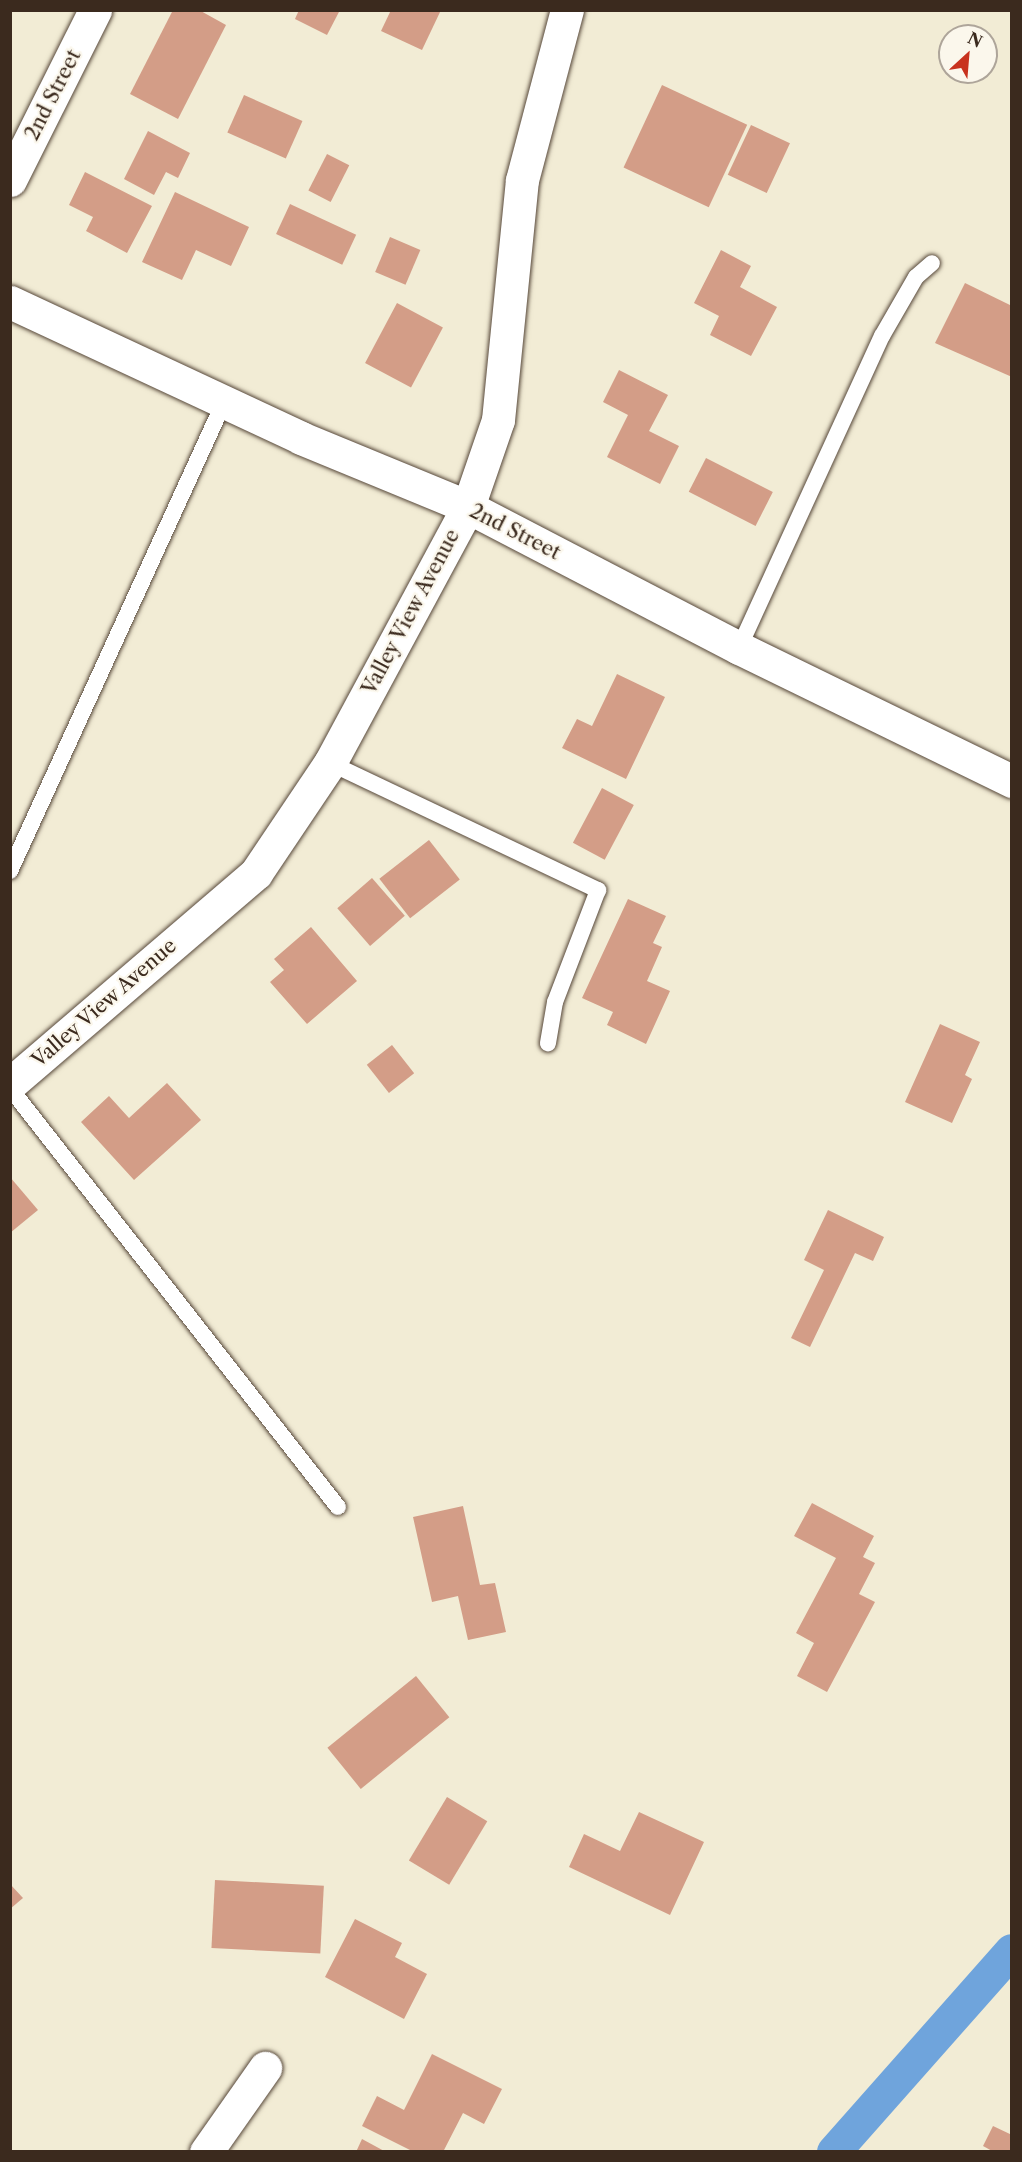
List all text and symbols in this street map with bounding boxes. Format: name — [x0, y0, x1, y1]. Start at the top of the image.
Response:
north arrow — [938, 24, 998, 84]
text: N — [964, 28, 986, 52]
street label: 2nd Street — [20, 46, 86, 144]
street label: 2nd Street — [466, 499, 564, 565]
street label: Valley View Avenue — [357, 524, 465, 700]
street label: Valley View Avenue — [26, 933, 182, 1073]

